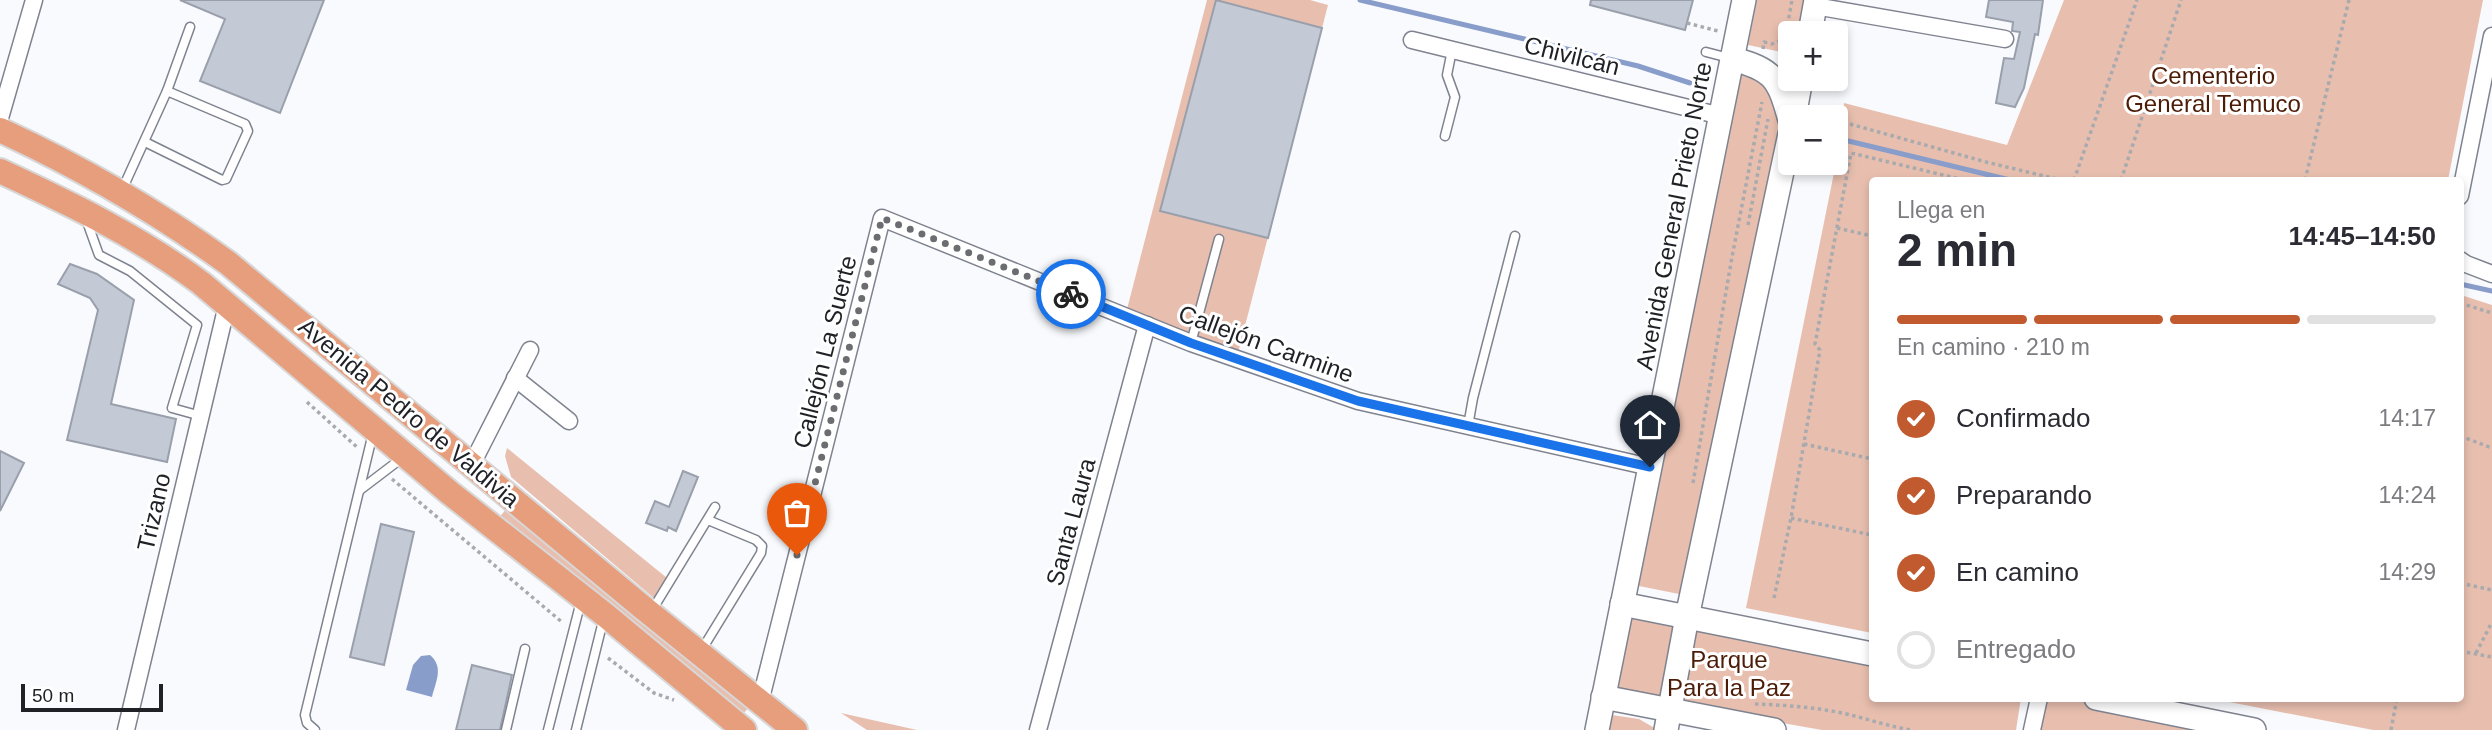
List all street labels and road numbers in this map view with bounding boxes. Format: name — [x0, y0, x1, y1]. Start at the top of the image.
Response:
street label: Chivilcán — [1522, 31, 1623, 80]
street label: Avenida General Prieto Norte — [1630, 60, 1717, 372]
street label: Callejón La Suerte — [788, 253, 861, 451]
street label: Callejón Carmine — [1175, 299, 1357, 388]
street label: Avenida Pedro de Valdivia — [294, 313, 525, 513]
street label: Santa Laura — [1041, 455, 1101, 589]
street label: Trizano — [131, 470, 176, 553]

